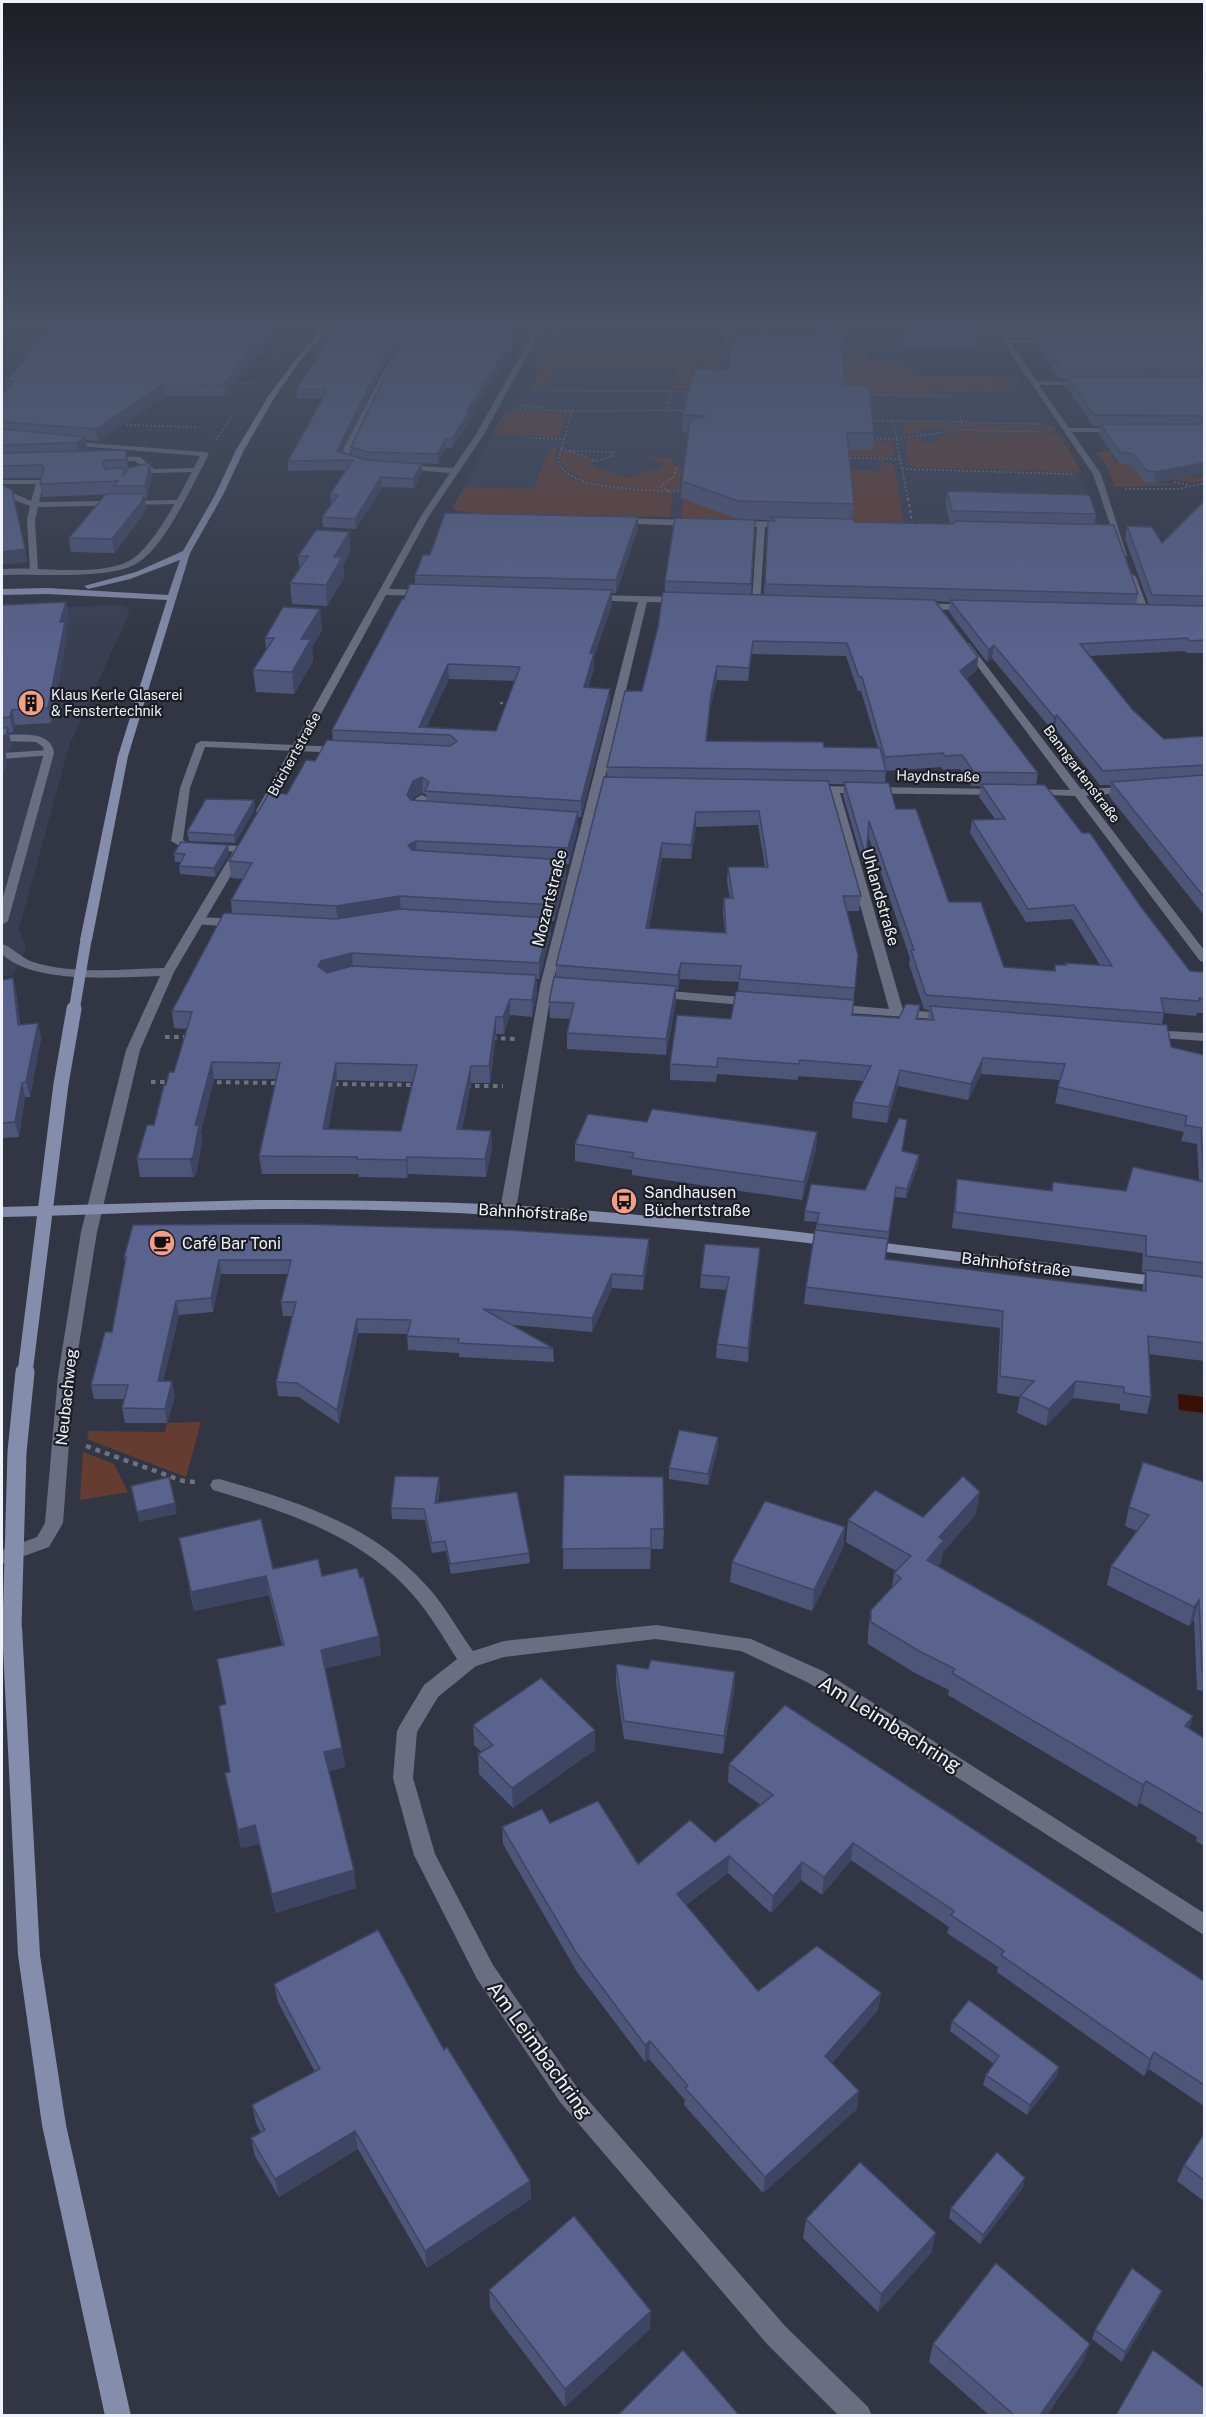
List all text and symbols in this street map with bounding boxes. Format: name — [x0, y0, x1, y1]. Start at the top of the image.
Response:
place label: Klaus Kerle Glaserei & Fenstertechnik — [51, 687, 183, 719]
building icon: Klaus Kerle Glaserei & Fenstertechnik — [16, 688, 46, 718]
street label: Büchertstraße — [264, 709, 324, 799]
street label: Banngartenstraße — [1040, 722, 1124, 826]
street label: Haydnstraße — [896, 767, 980, 785]
street label: Uhlandstraße — [858, 846, 903, 948]
street label: Mozartstraße — [528, 848, 571, 949]
place label: Sandhausen Büchertstraße — [644, 1183, 751, 1220]
bus stop icon: Sandhausen Büchertstraße — [609, 1186, 639, 1216]
street label: Bahnhofstraße — [478, 1200, 588, 1225]
cafe icon: Café Bar Toni — [147, 1228, 177, 1258]
place label: Café Bar Toni — [182, 1234, 281, 1253]
street label: Bahnhofstraße — [960, 1248, 1072, 1281]
street label: Neubachweg — [52, 1348, 81, 1447]
street label: Am Leimbachring — [814, 1671, 966, 1777]
street label: Am Leimbachring — [482, 1977, 598, 2123]

